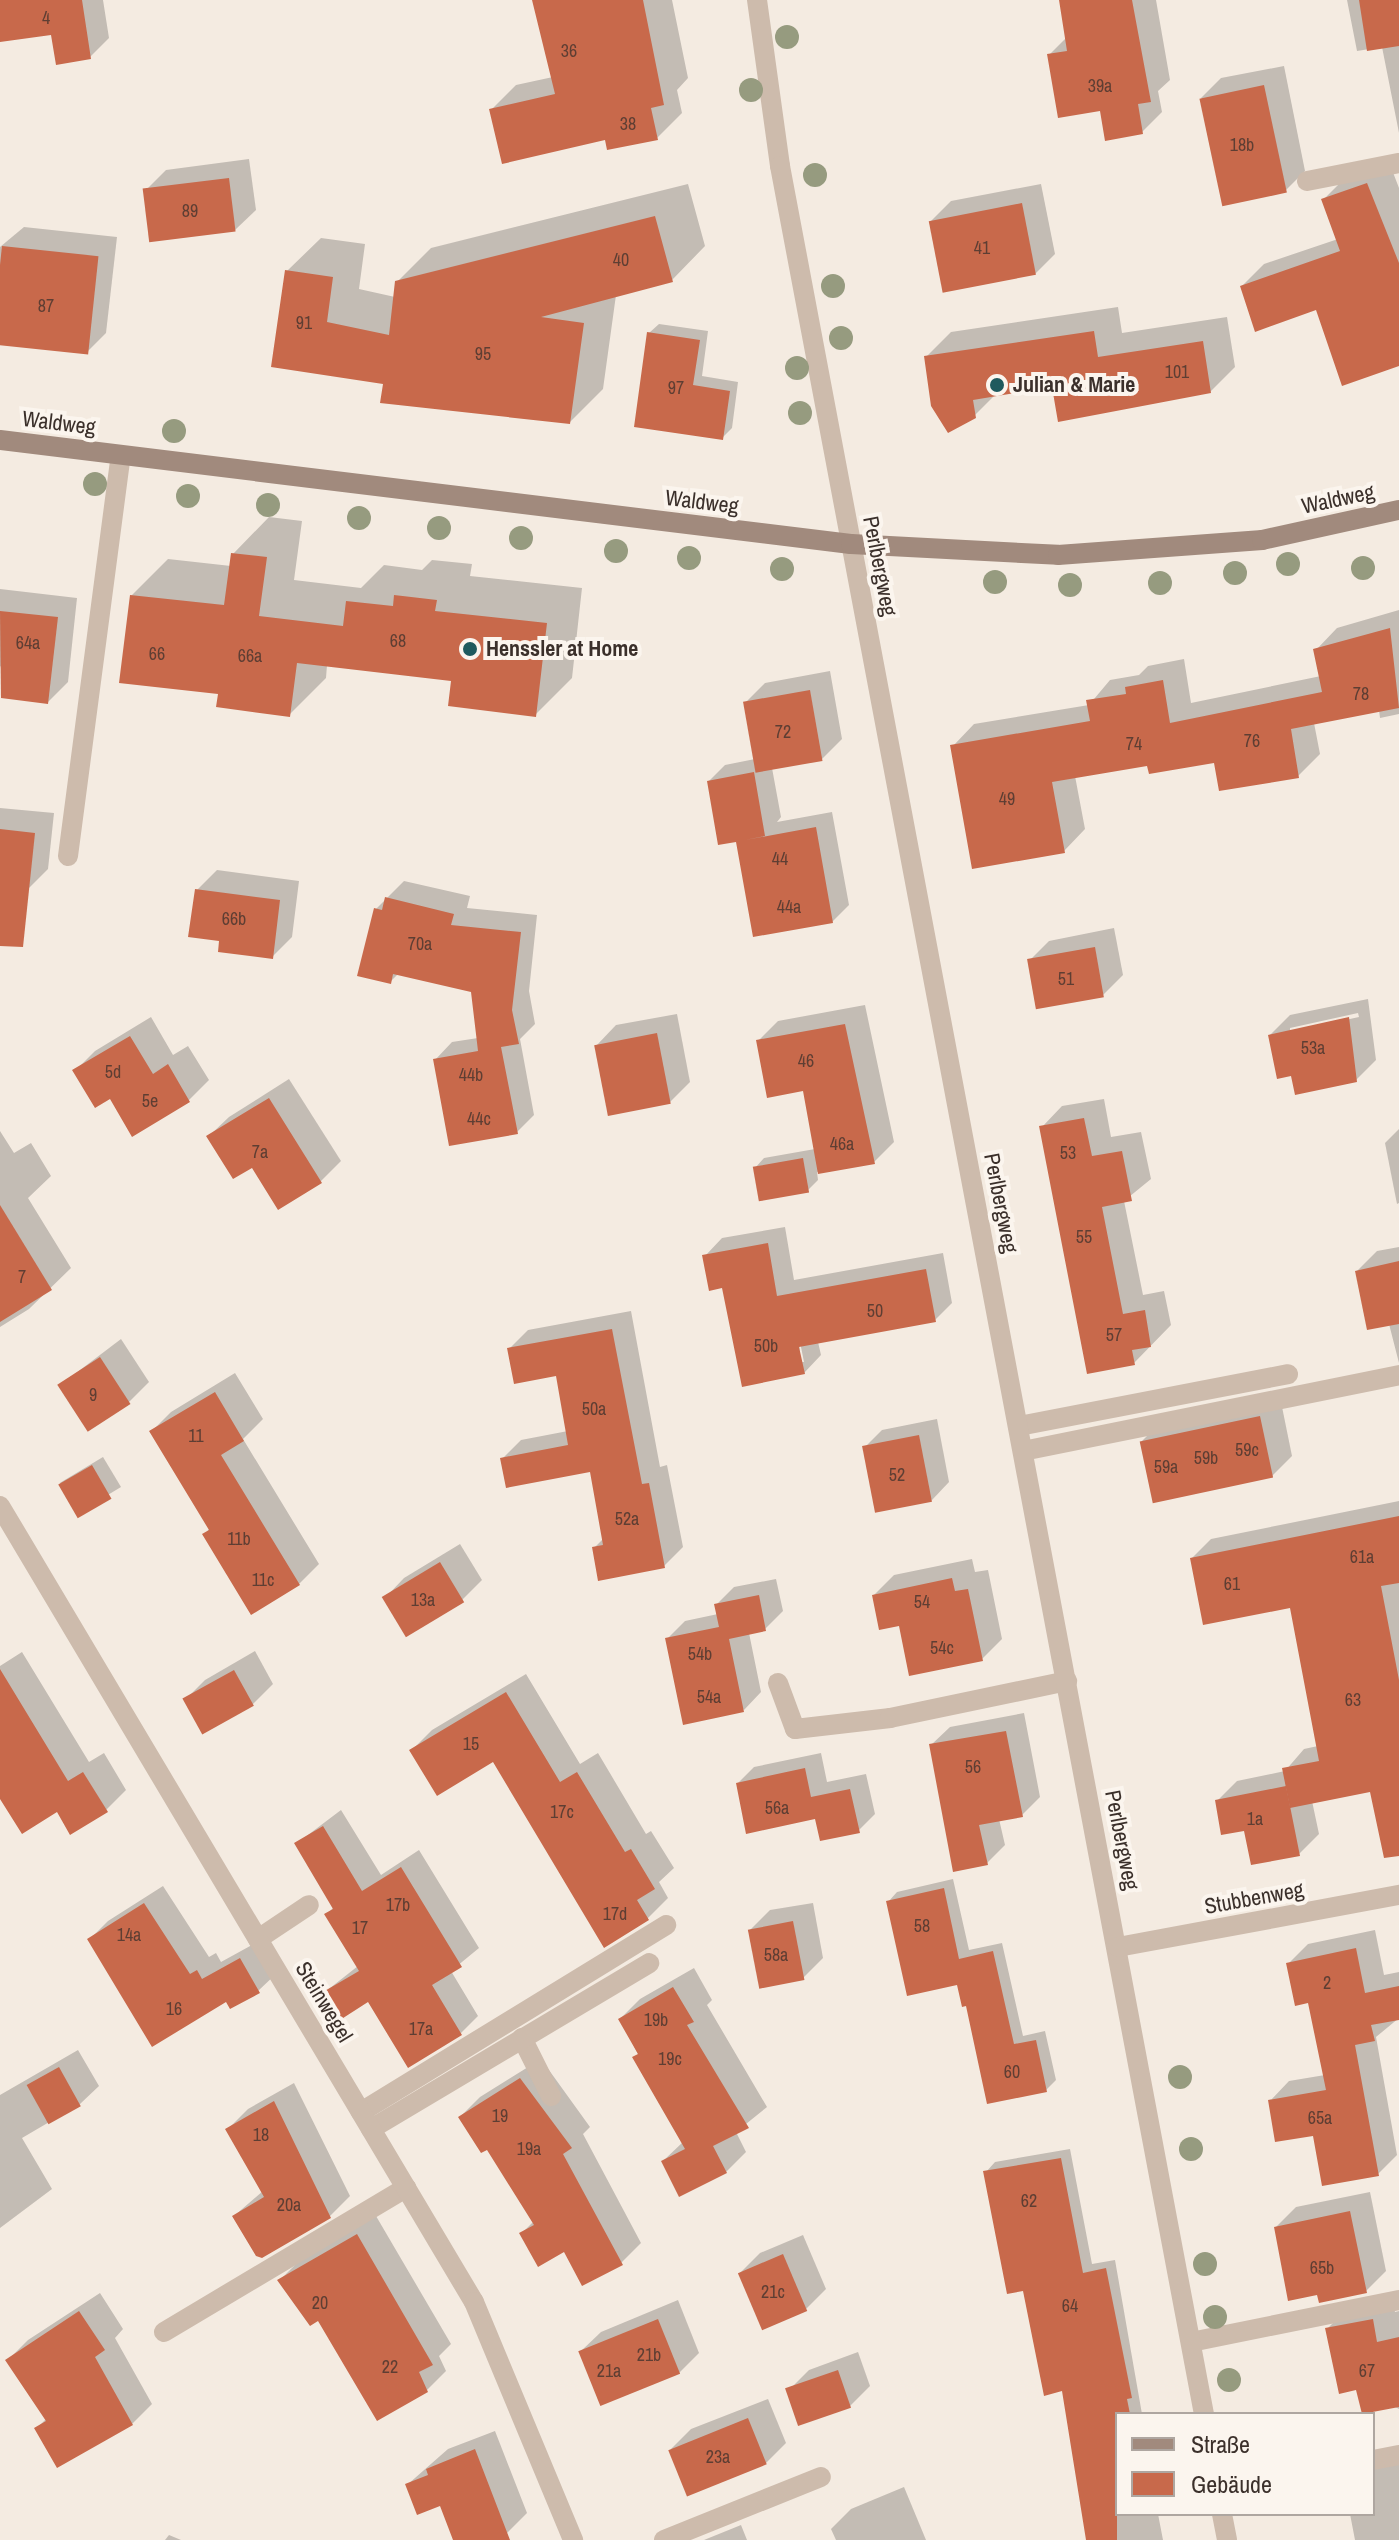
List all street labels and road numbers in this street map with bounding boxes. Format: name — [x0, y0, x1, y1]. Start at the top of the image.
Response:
street label: Waldweg — [21, 405, 97, 441]
street label: Waldweg — [1299, 478, 1377, 520]
street label: Waldweg — [664, 484, 740, 520]
street label: Perlbergweg — [857, 514, 903, 618]
street label: Perlbergweg — [978, 1151, 1024, 1255]
street label: Perlbergweg — [1099, 1788, 1145, 1892]
street label: Stubbenweg — [1202, 1876, 1306, 1920]
street label: Steinwegel — [290, 1957, 358, 2047]

